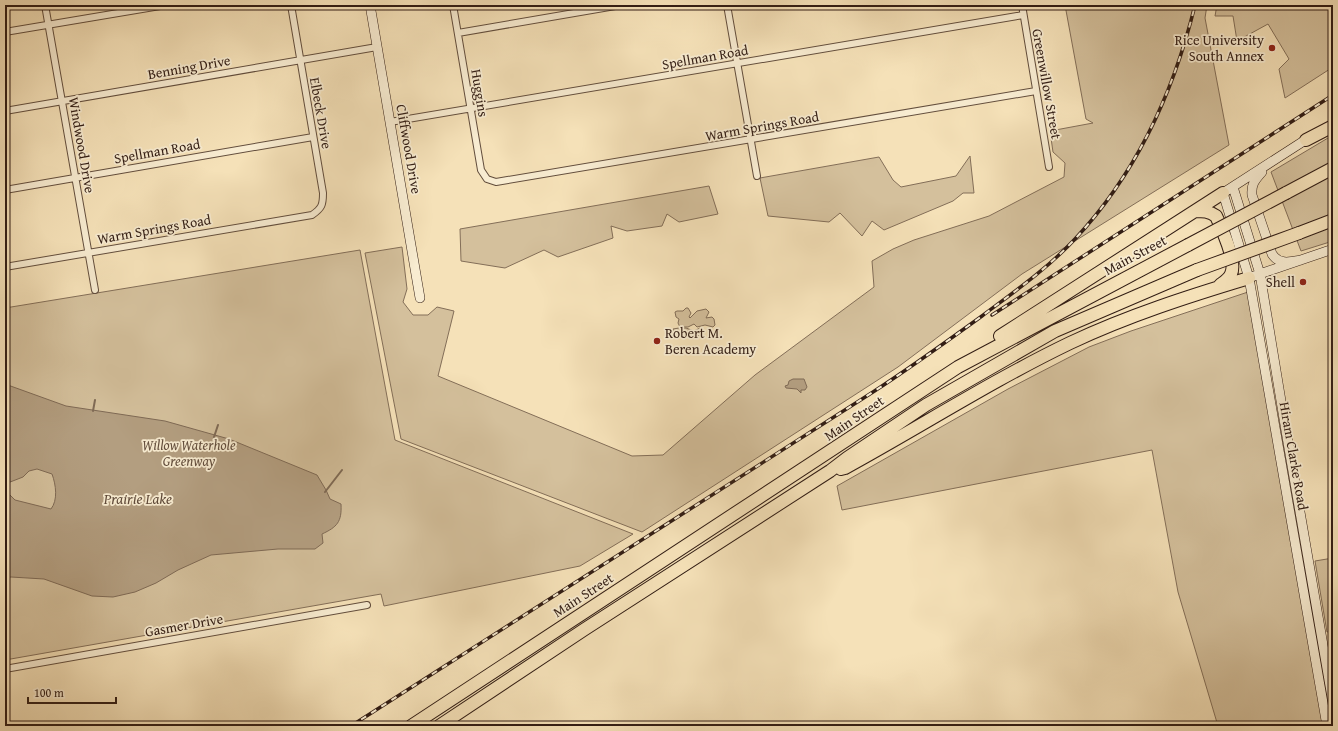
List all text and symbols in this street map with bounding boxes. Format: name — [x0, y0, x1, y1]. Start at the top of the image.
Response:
street label: Greenwillow Street — [1027, 27, 1067, 141]
place label: Rice University South Annex — [1175, 30, 1265, 66]
street label: Spellman Road — [660, 39, 750, 74]
marker: Rice University South Annex — [1267, 43, 1277, 53]
street label: Benning Drive — [146, 50, 232, 84]
street label: Huggins — [466, 68, 494, 118]
street label: Elbeck Drive — [305, 76, 337, 151]
street label: Windwood Drive — [64, 95, 100, 195]
street label: Cliffwood Drive — [391, 103, 427, 196]
street label: Warm Springs Road — [704, 106, 821, 146]
street label: Spellman Road — [112, 133, 202, 168]
street label: Warm Springs Road — [96, 209, 213, 249]
street label: Main Street — [1100, 230, 1170, 280]
place label: Shell — [1266, 272, 1295, 292]
marker: Shell — [1298, 277, 1308, 287]
place label: Robert M. Beren Academy — [665, 323, 756, 359]
marker: Robert M. Beren Academy — [652, 336, 662, 346]
street label: Main Street — [820, 391, 888, 445]
street label: Hiram Clarke Road — [1275, 400, 1313, 512]
park label: Willow Waterhole Greenway — [142, 435, 236, 471]
water label: Prairie Lake — [103, 488, 172, 509]
street label: Main Street — [549, 568, 617, 622]
street label: Gasmer Drive — [144, 608, 225, 642]
scale bar — [28, 679, 116, 705]
text: 100 m — [34, 684, 64, 701]

